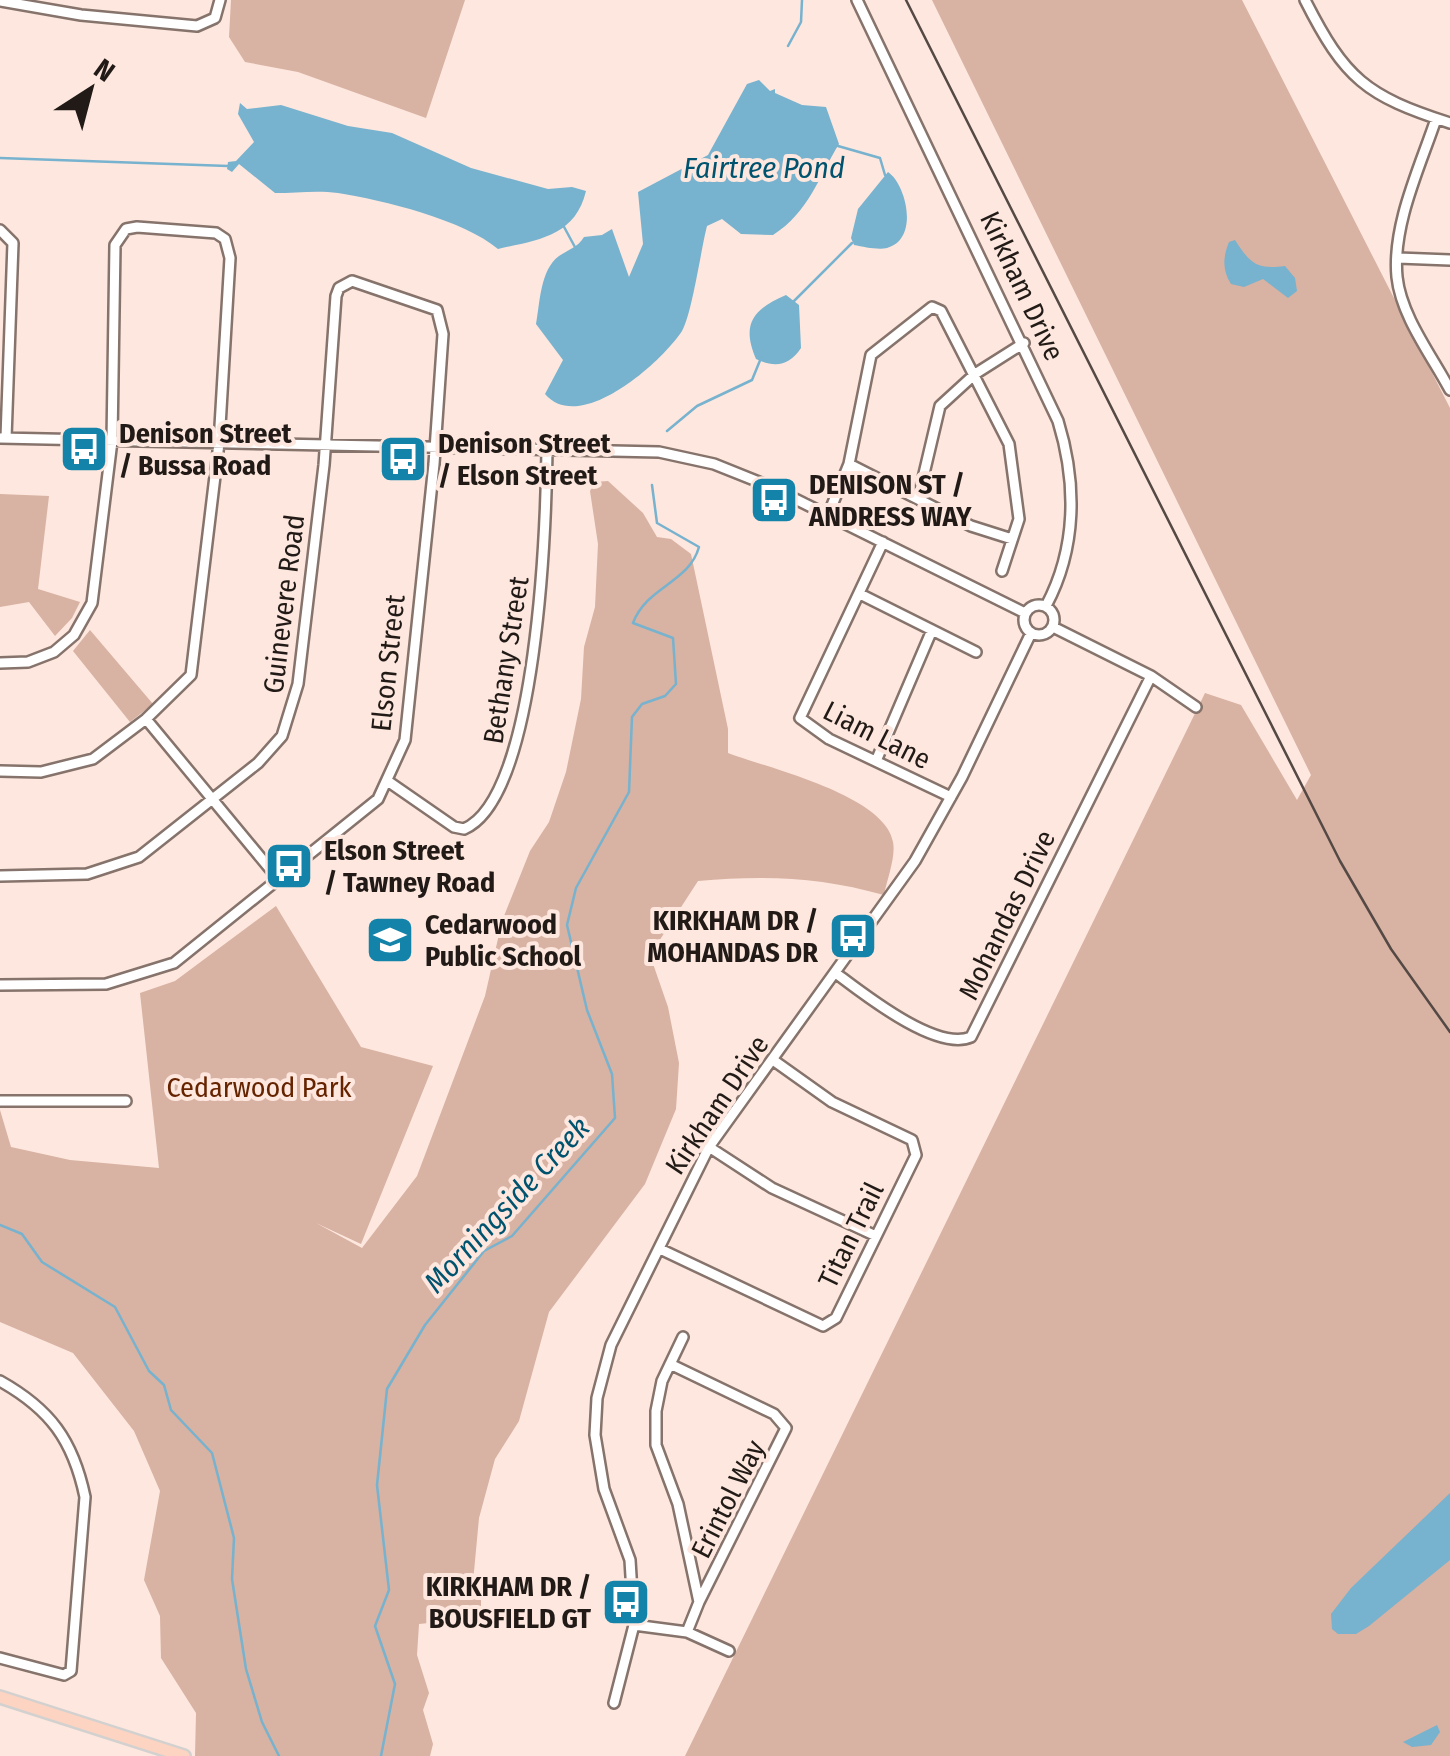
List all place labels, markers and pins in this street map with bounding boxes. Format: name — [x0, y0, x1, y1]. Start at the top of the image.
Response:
place label: Denison Street / Bussa Road — [119, 417, 293, 482]
bus stop icon: Denison Street / Bussa Road — [58, 423, 110, 475]
place label: Denison Street / Elson Street — [438, 427, 612, 492]
bus stop icon: Denison Street / Elson Street — [377, 433, 429, 485]
place label: DENISON ST / ANDRESS WAY — [808, 468, 972, 533]
bus stop icon: DENISON ST / ANDRESS WAY — [748, 474, 800, 526]
place label: Elson Street / Tawney Road — [324, 834, 495, 899]
bus stop icon: Elson Street / Tawney Road — [263, 840, 315, 892]
place label: KIRKHAM DR / MOHANDAS DR — [647, 904, 818, 969]
place label: Cedarwood Public School — [425, 908, 582, 973]
bus stop icon: KIRKHAM DR / MOHANDAS DR — [827, 910, 879, 962]
school or university icon: Cedarwood Public School — [364, 914, 416, 966]
place label: KIRKHAM DR / BOUSFIELD GT — [426, 1570, 591, 1635]
bus stop icon: KIRKHAM DR / BOUSFIELD GT — [600, 1576, 652, 1628]

